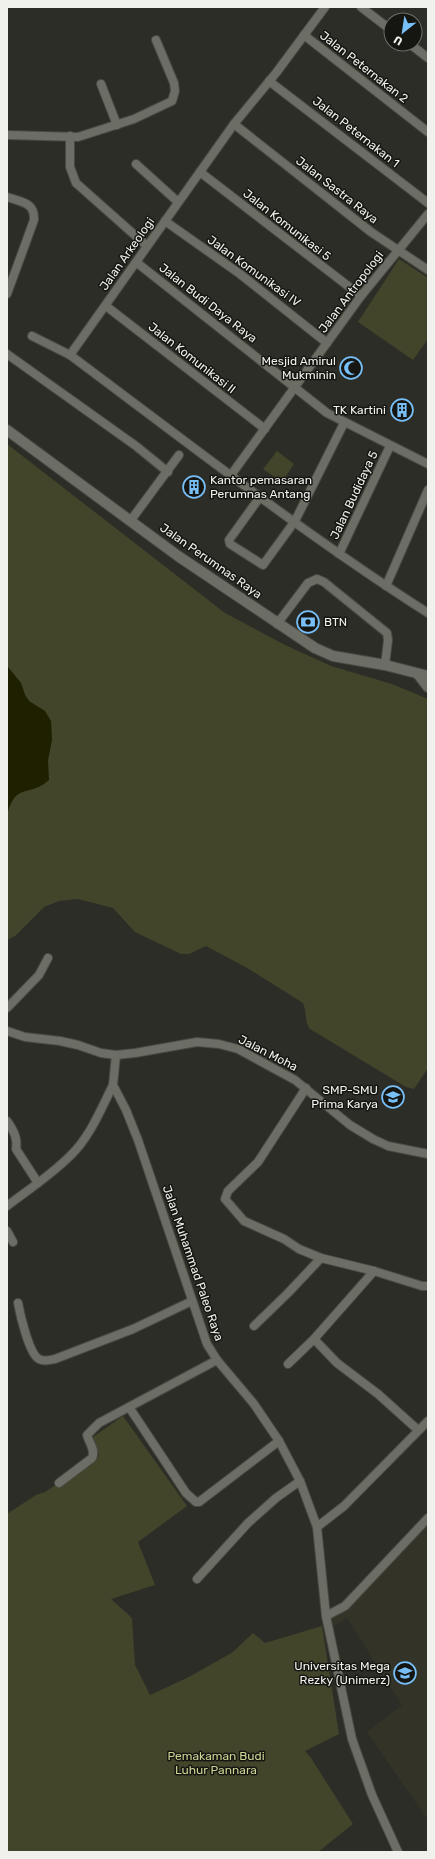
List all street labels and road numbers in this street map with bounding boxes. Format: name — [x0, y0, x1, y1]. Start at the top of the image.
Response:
street label: Jalan Peternakan 2 — [317, 28, 411, 106]
street label: Jalan Peternakan 1 — [310, 94, 402, 170]
street label: Jalan Sastra Raya — [293, 154, 381, 226]
street label: Jalan Komunikasi 5 — [240, 186, 334, 264]
street label: Jalan Arkeologi — [97, 215, 157, 293]
street label: Jalan Komunikasi IV — [205, 233, 303, 310]
street label: Jalan Antropologi — [316, 248, 386, 336]
street label: Jalan Budi Daya Raya — [156, 260, 260, 346]
street label: Jalan Komunikasi II — [146, 320, 238, 396]
street label: Jalan Budidaya 5 — [327, 449, 381, 541]
street label: Jalan Perumnas Raya — [157, 521, 265, 601]
street label: Jalan Moha — [236, 1032, 300, 1074]
street label: Jalan Muhammad Paleo Raya — [160, 1183, 226, 1343]

